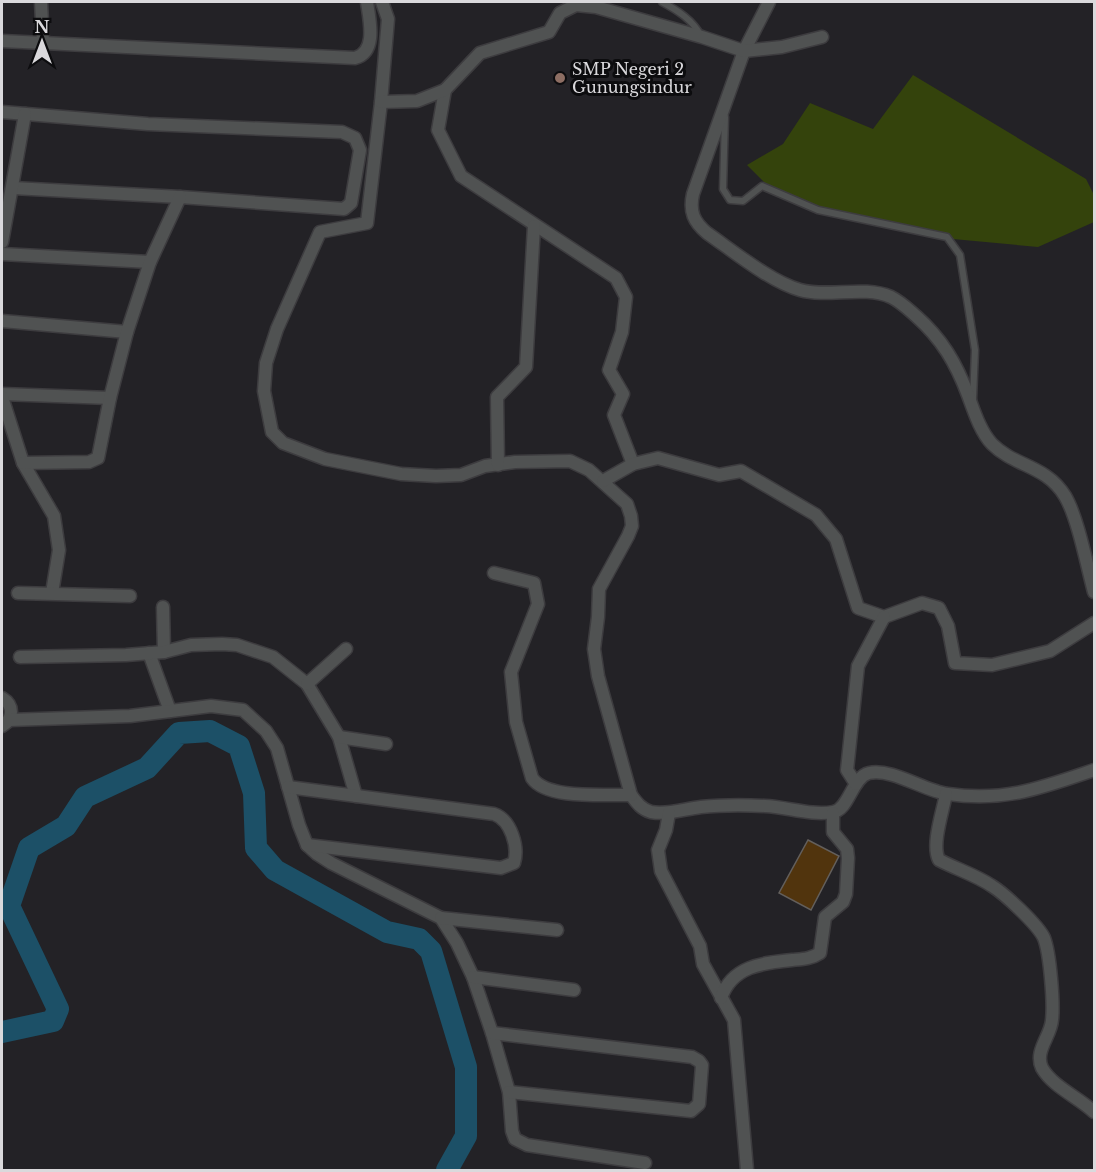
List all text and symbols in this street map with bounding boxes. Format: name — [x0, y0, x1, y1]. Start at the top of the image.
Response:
north arrow — [12, 12, 72, 72]
text: N — [34, 17, 50, 37]
place label: SMP Negeri 2 Gunungsindur — [572, 59, 692, 97]
marker: SMP Negeri 2 Gunungsindur — [553, 71, 567, 85]

